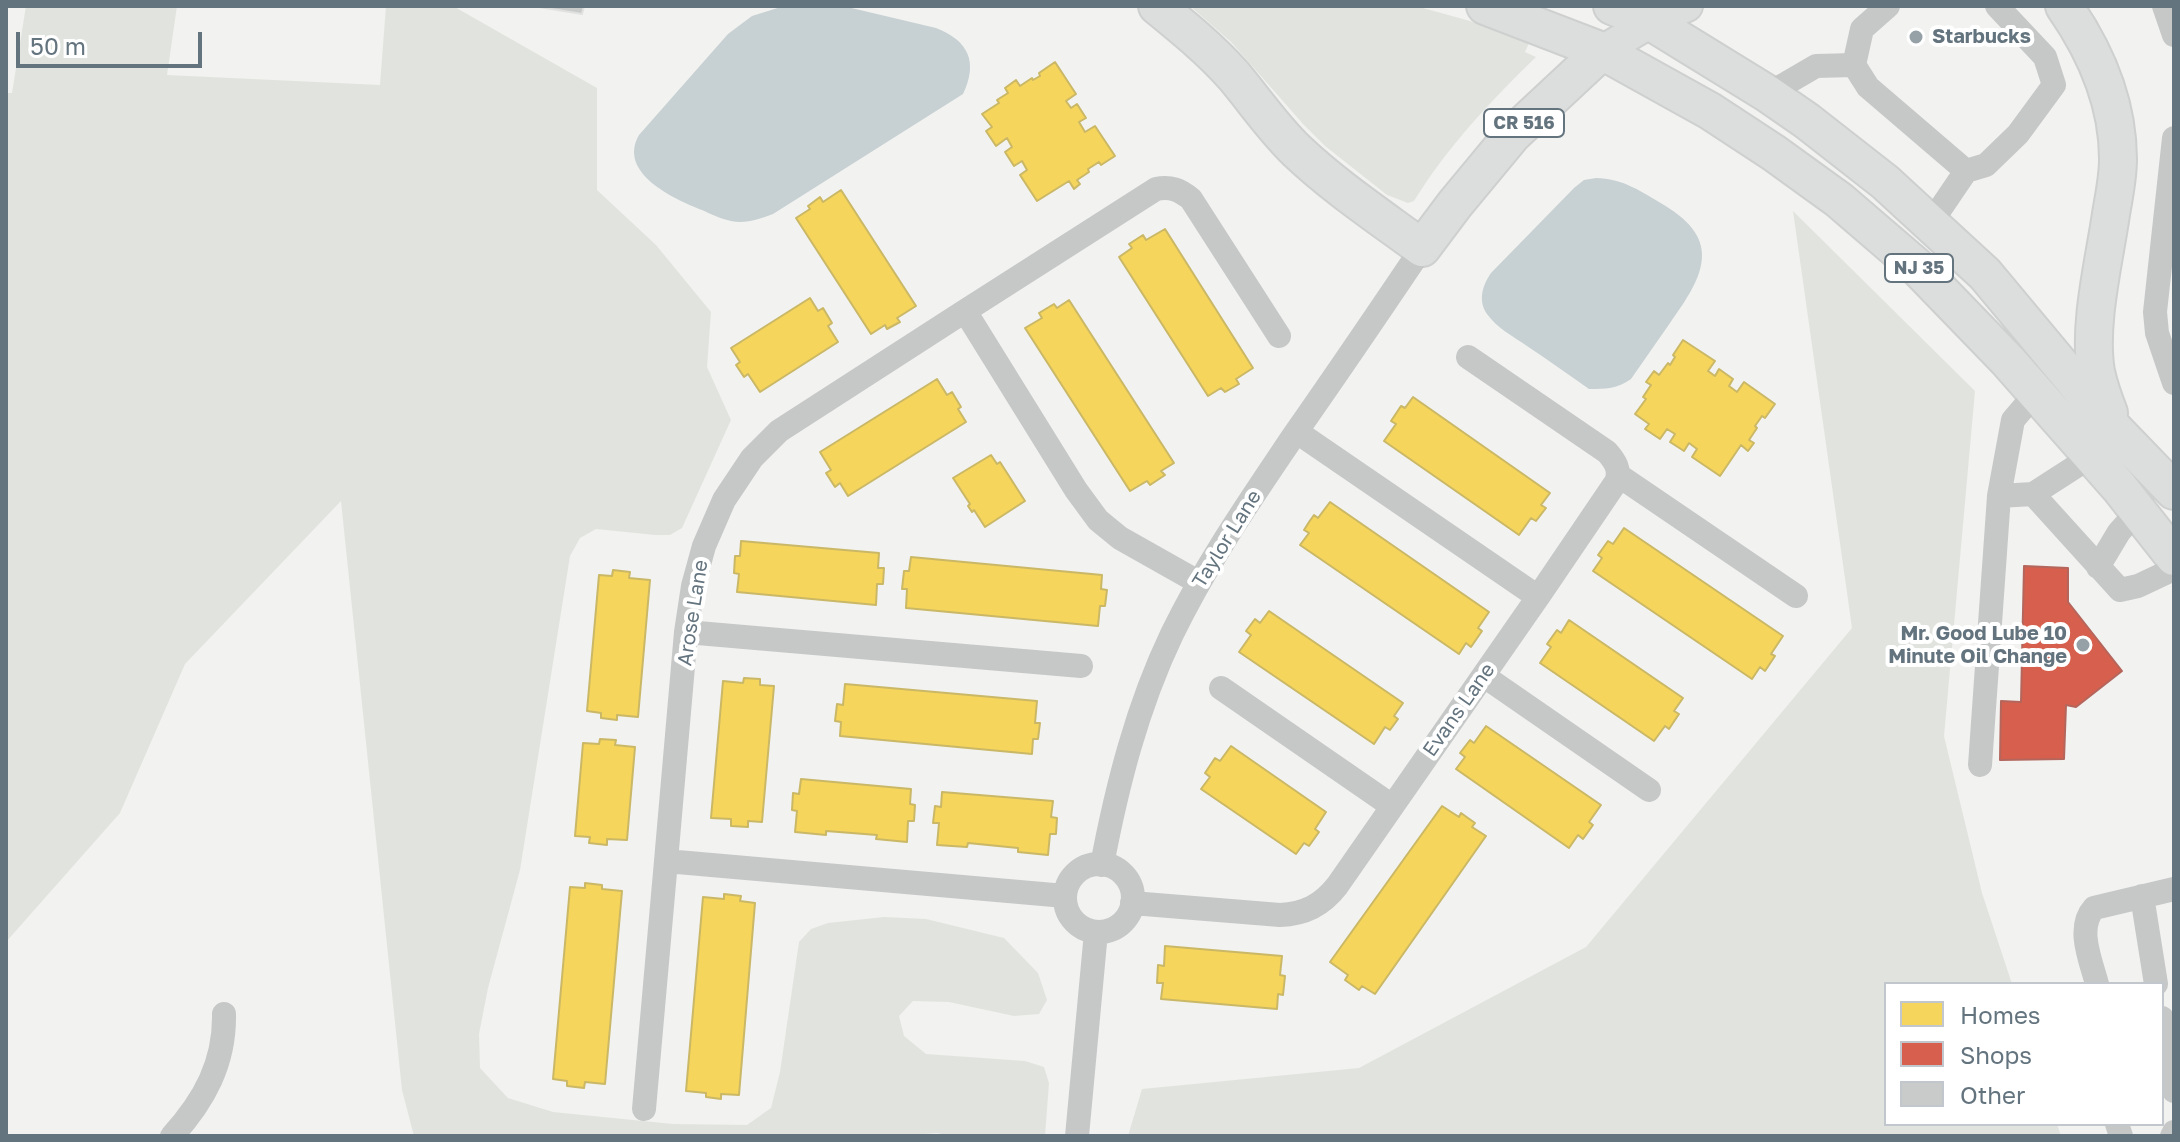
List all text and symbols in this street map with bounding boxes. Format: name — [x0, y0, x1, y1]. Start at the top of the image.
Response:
scale bar — [20, 16, 206, 66]
place label: Starbucks — [1932, 25, 2031, 49]
marker: Starbucks — [1907, 28, 1925, 46]
text: 50 m — [30, 31, 86, 60]
road number: CR 516 — [1484, 109, 1564, 137]
road number: NJ 35 — [1885, 254, 1953, 282]
street label: Taylor Lane — [1188, 486, 1266, 592]
street label: Arose Lane — [673, 558, 713, 668]
place label: Mr. Good Lube 10 Minute Oil Change — [1888, 622, 2067, 669]
marker: Mr. Good Lube 10 Minute Oil Change — [2074, 636, 2092, 654]
street label: Evans Lane — [1418, 659, 1500, 761]
legend — [1884, 982, 2164, 1126]
text: Homes — [1960, 1000, 2041, 1029]
text: Shops — [1960, 1040, 2032, 1069]
text: Other — [1960, 1080, 2025, 1109]

